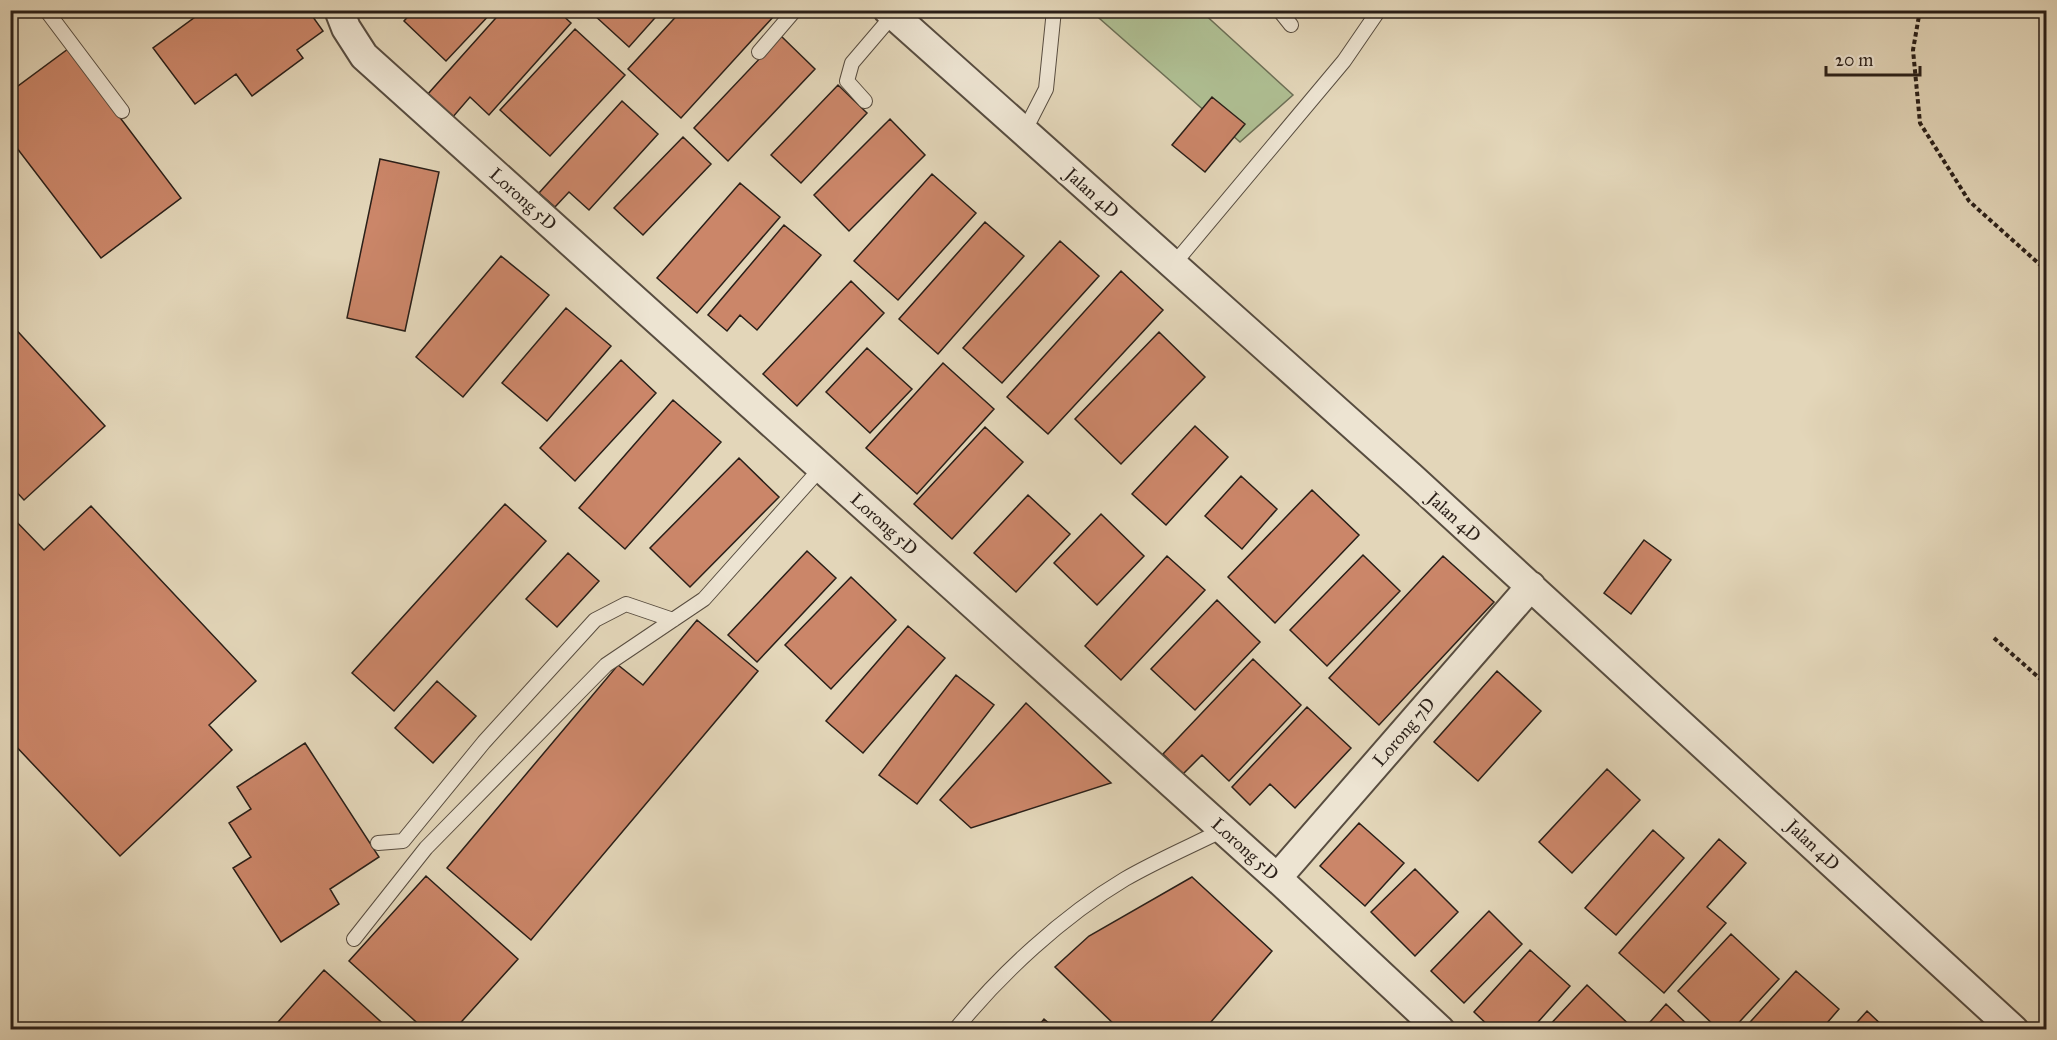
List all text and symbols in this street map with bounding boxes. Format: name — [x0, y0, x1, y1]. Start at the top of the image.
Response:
scale bar — [1826, 39, 1920, 77]
text: 20 m — [1835, 49, 1873, 71]
street label: Jalan 4D — [1058, 162, 1123, 224]
street label: Lorong 5D — [484, 163, 561, 236]
street label: Jalan 4D — [1420, 486, 1485, 548]
street label: Lorong 5D — [845, 488, 922, 561]
street label: Lorong 7D — [1368, 693, 1441, 772]
street label: Lorong 5D — [1206, 813, 1283, 886]
street label: Jalan 4D — [1780, 814, 1844, 876]

